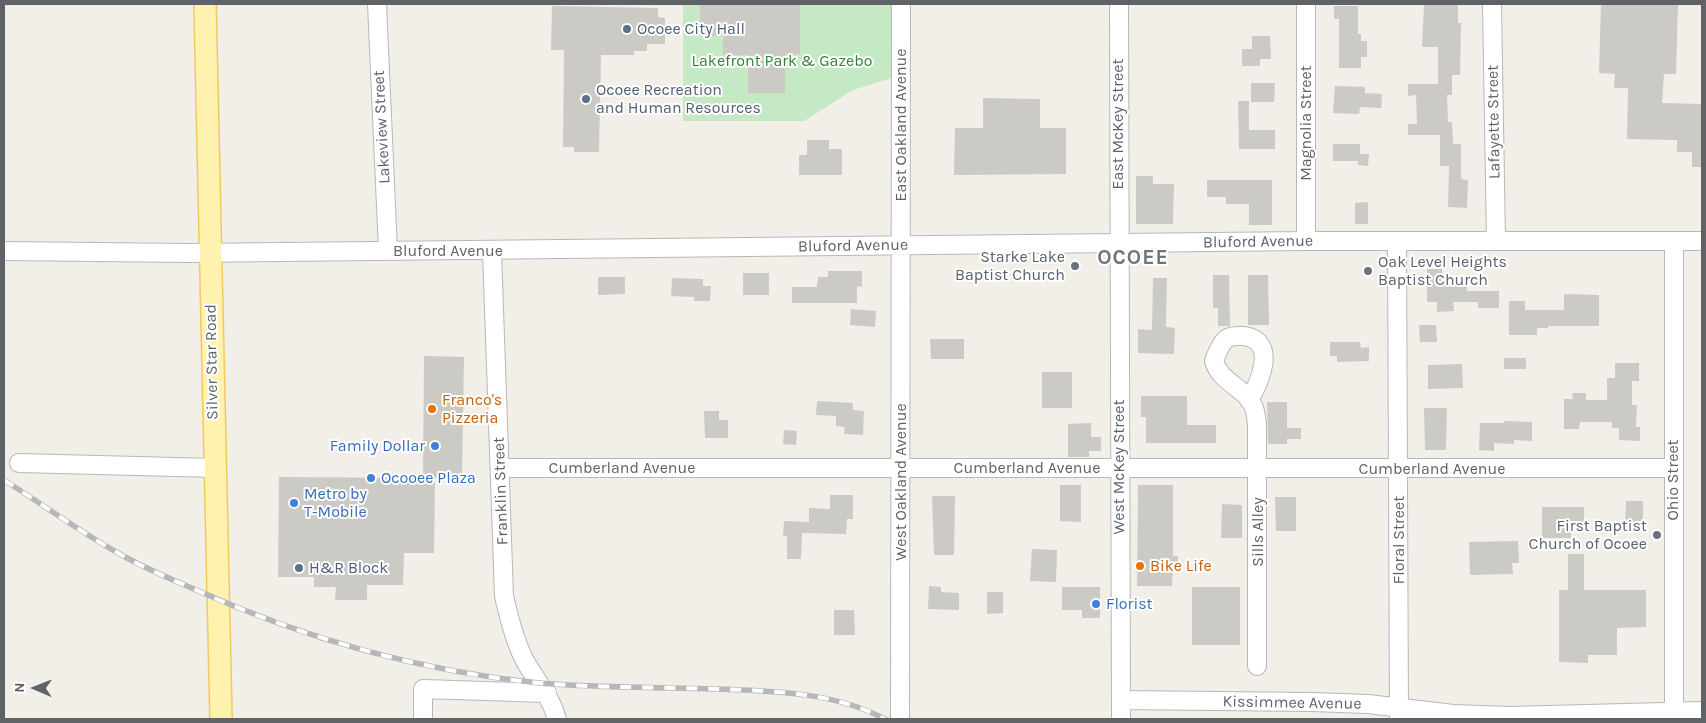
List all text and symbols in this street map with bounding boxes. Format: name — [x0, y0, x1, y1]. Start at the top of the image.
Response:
place label: Ocoee City Hall — [637, 19, 745, 39]
marker: Ocoee City Hall — [621, 23, 633, 35]
street label: East Oakland Avenue — [891, 48, 911, 202]
park label: Lakefront Park & Gazebo — [692, 51, 872, 71]
street label: East McKey Street — [1108, 59, 1128, 189]
street label: Magnolia Street — [1296, 65, 1316, 181]
street label: Lafayette Street — [1483, 65, 1505, 179]
street label: Lakeview Street — [369, 70, 395, 184]
place label: Ocoee Recreation and Human Resources — [596, 80, 761, 118]
marker: Ocoee Recreation and Human Resources — [580, 93, 592, 105]
street label: Bluford Avenue — [1203, 231, 1313, 253]
street label: Bluford Avenue — [798, 235, 908, 257]
street label: Bluford Avenue — [393, 241, 503, 261]
district label: OCOEE — [1097, 245, 1169, 271]
place label: Starke Lake Baptist Church — [955, 247, 1065, 285]
place label: Oak Level Heights Baptist Church — [1378, 252, 1507, 290]
marker: Starke Lake Baptist Church — [1069, 260, 1081, 272]
marker: Oak Level Heights Baptist Church — [1362, 265, 1374, 277]
street label: Silver Star Road — [201, 304, 223, 420]
place label: Franco's Pizzeria — [442, 390, 502, 428]
street label: West McKey Street — [1109, 399, 1129, 535]
marker: Franco's Pizzeria — [426, 403, 438, 415]
street label: West Oakland Avenue — [891, 403, 911, 561]
place label: Family Dollar — [330, 436, 425, 456]
street label: Franklin Street — [490, 437, 512, 545]
street label: Ohio Street — [1663, 439, 1683, 521]
marker: Family Dollar — [429, 440, 441, 452]
street label: Cumberland Avenue — [549, 458, 695, 478]
street label: Cumberland Avenue — [954, 458, 1100, 478]
street label: Cumberland Avenue — [1359, 459, 1505, 479]
place label: Ocooee Plaza — [381, 468, 476, 488]
marker: Ocooee Plaza — [365, 472, 377, 484]
place label: Metro by T-Mobile — [304, 484, 367, 522]
street label: Floral Street — [1389, 496, 1409, 584]
marker: Metro by T-Mobile — [288, 497, 300, 509]
street label: Sills Alley — [1248, 497, 1268, 567]
place label: First Baptist Church of Ocoee — [1529, 516, 1647, 554]
marker: First Baptist Church of Ocoee — [1651, 529, 1663, 541]
place label: Bike Life — [1150, 556, 1212, 576]
place label: H&R Block — [309, 558, 388, 578]
marker: Bike Life — [1134, 560, 1146, 572]
marker: H&R Block — [293, 562, 305, 574]
place label: Florist — [1106, 594, 1153, 614]
marker: Florist — [1090, 598, 1102, 610]
north arrow — [10, 663, 60, 713]
text: N — [11, 683, 28, 693]
street label: Kissimmee Avenue — [1222, 692, 1362, 714]

